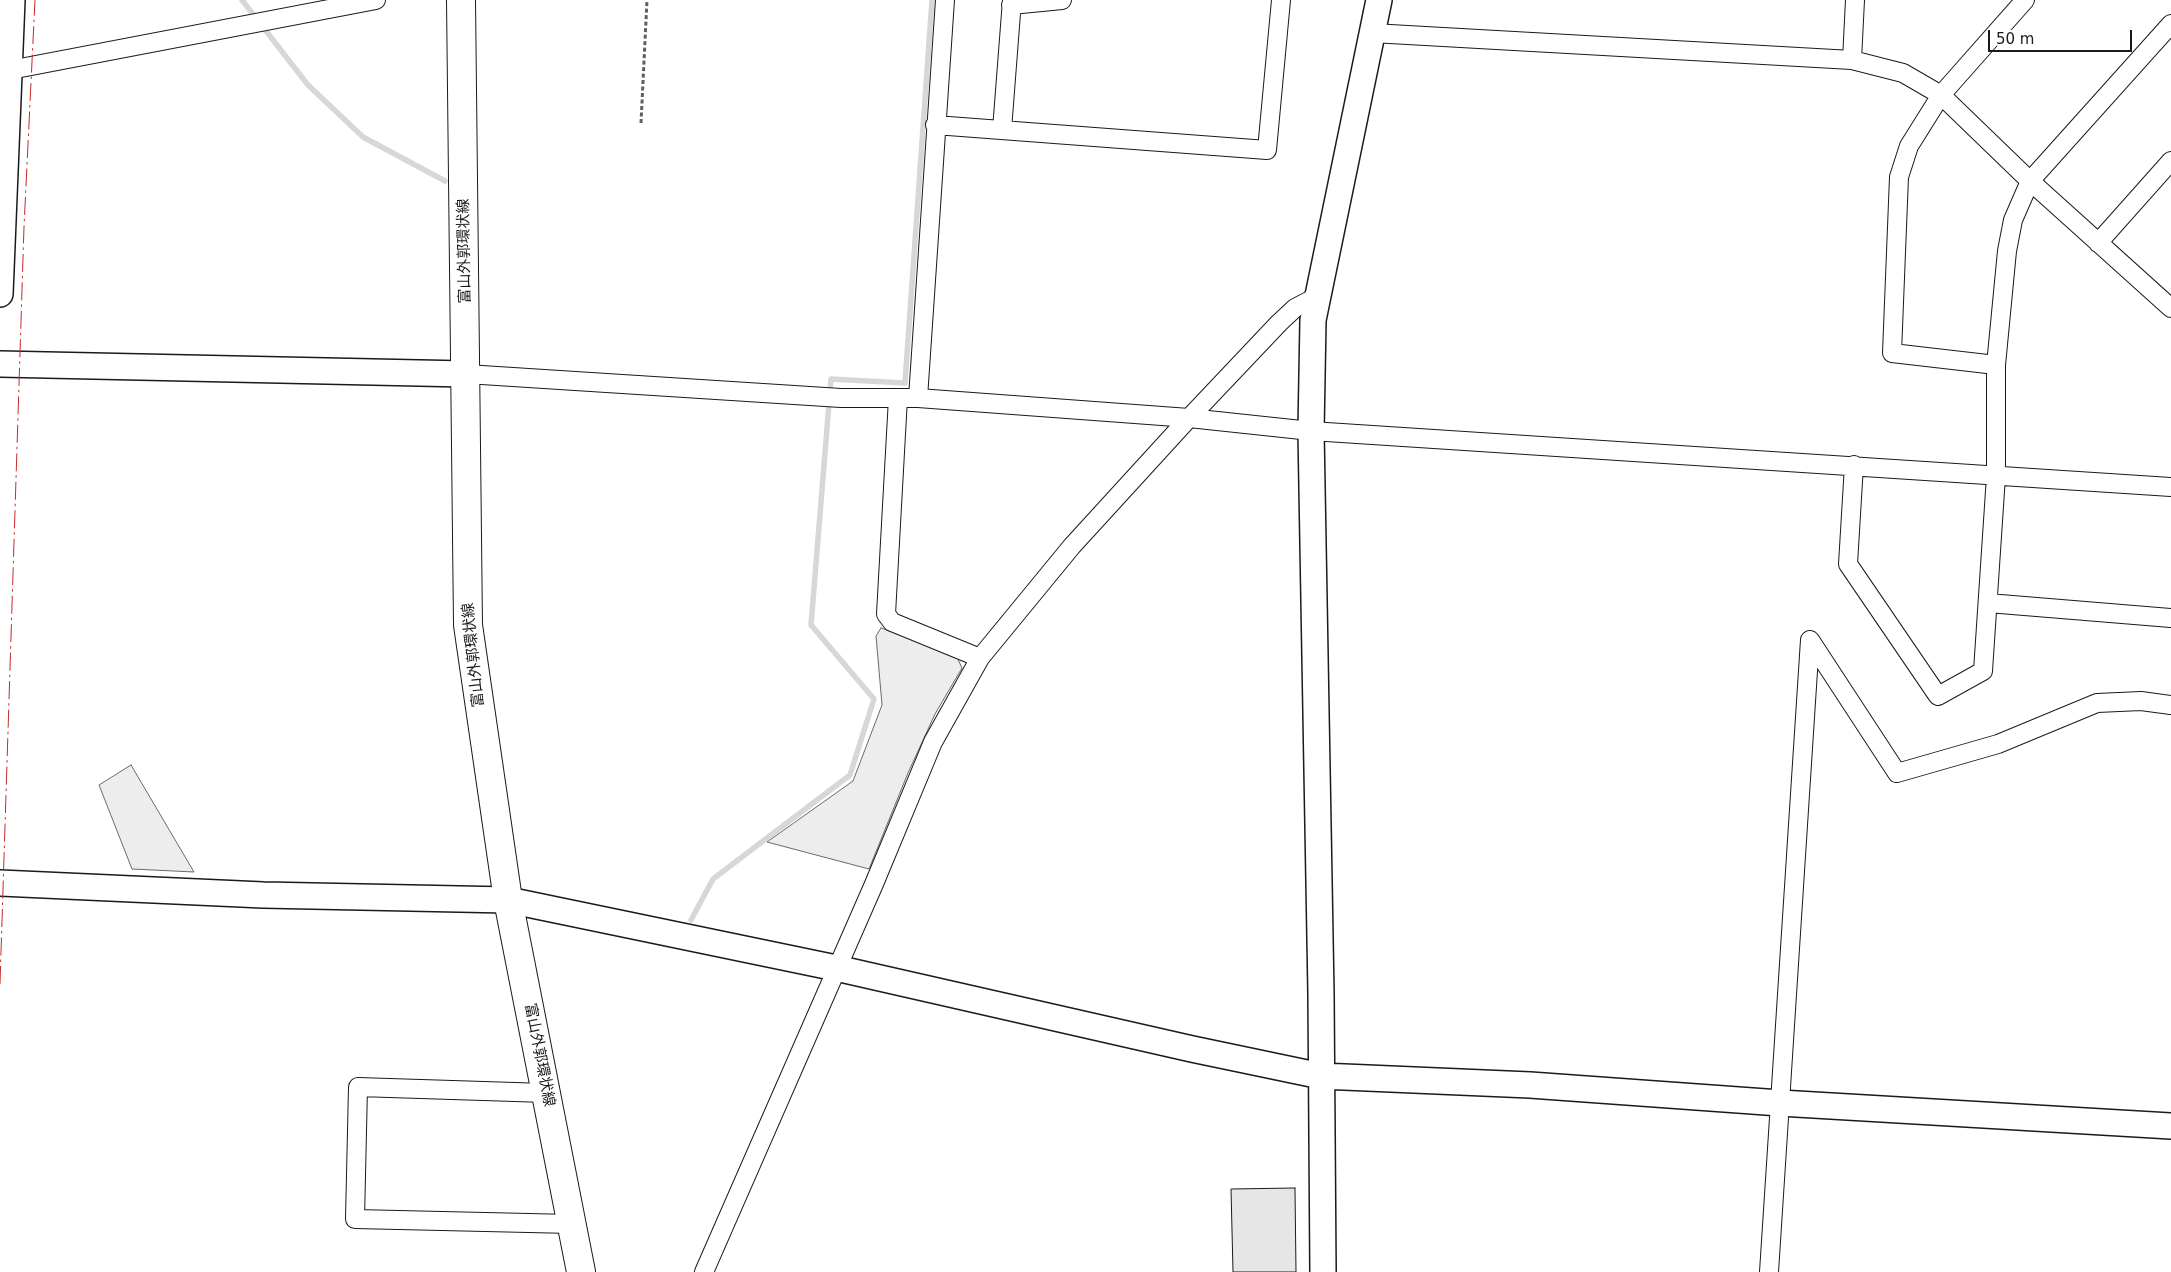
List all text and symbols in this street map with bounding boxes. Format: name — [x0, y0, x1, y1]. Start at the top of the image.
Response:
scale bar — [1991, 20, 2135, 52]
text: 50 m — [1996, 30, 2034, 48]
street label: 富山外郭環状線 — [455, 198, 475, 304]
street label: 富山外郭環状線 — [460, 602, 488, 708]
street label: 富山外郭環状線 — [520, 1002, 558, 1108]

